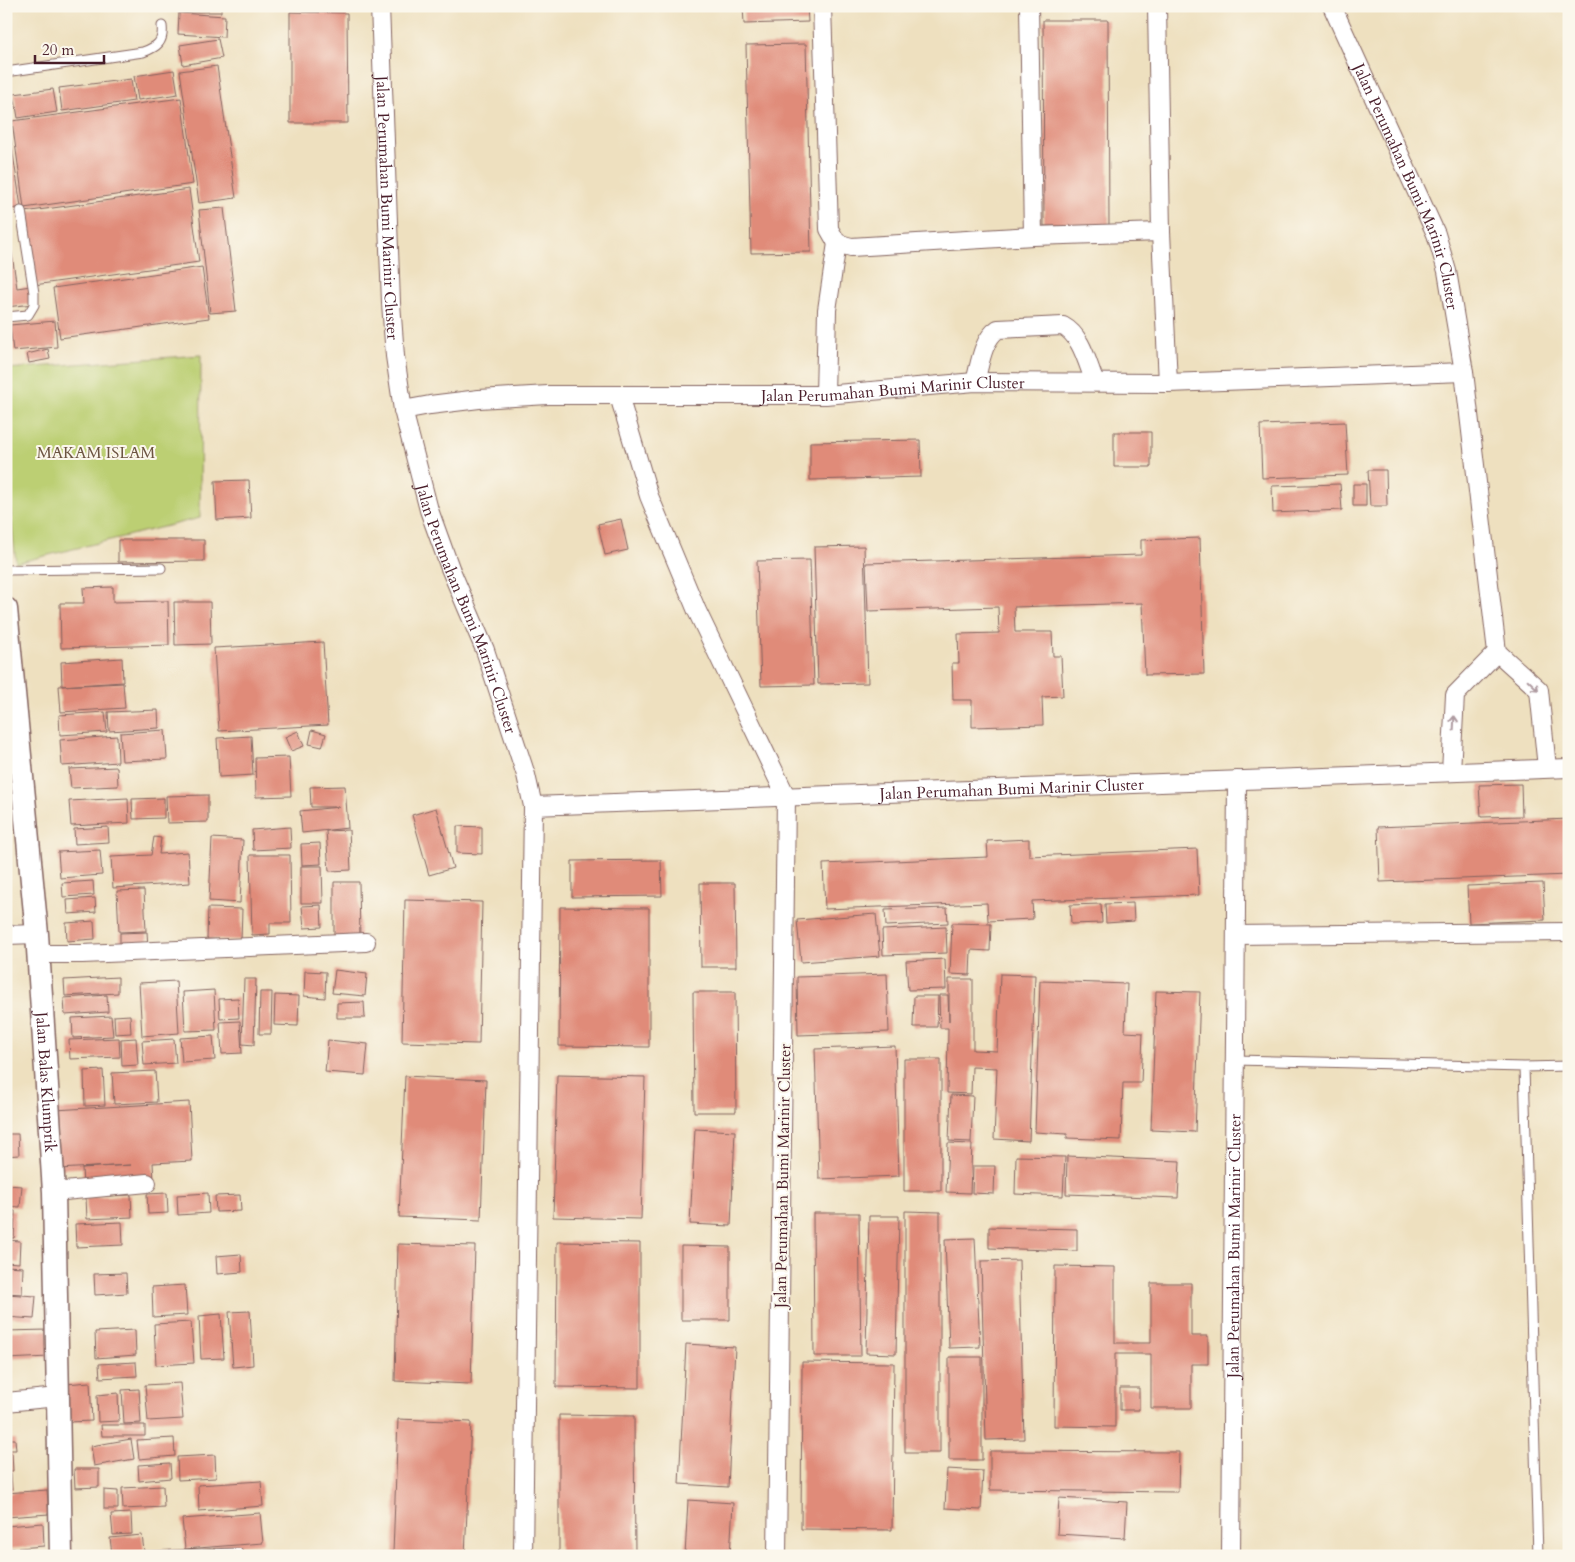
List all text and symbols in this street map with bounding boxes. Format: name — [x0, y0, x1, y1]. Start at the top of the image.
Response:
scale bar — [35, 32, 104, 64]
text: 20 m — [42, 40, 74, 60]
street label: Jalan Perumahan Bumi Marinir Cluster — [1347, 58, 1463, 312]
street label: Jalan Perumahan Bumi Marinir Cluster — [371, 73, 404, 341]
street label: Jalan Perumahan Bumi Marinir Cluster — [759, 372, 1025, 407]
park label: MAKAM ISLAM — [37, 442, 155, 464]
street label: Jalan Perumahan Bumi Marinir Cluster — [410, 480, 522, 737]
one-way arrow — [1527, 679, 1540, 691]
one-way arrow — [1449, 715, 1458, 731]
street label: Jalan Perumahan Bumi Marinir Cluster — [877, 774, 1144, 805]
street label: Jalan Balas Klumprik — [30, 1009, 61, 1154]
street label: Jalan Perumahan Bumi Marinir Cluster — [770, 1044, 796, 1310]
street label: Jalan Perumahan Bumi Marinir Cluster — [1222, 1114, 1246, 1380]

